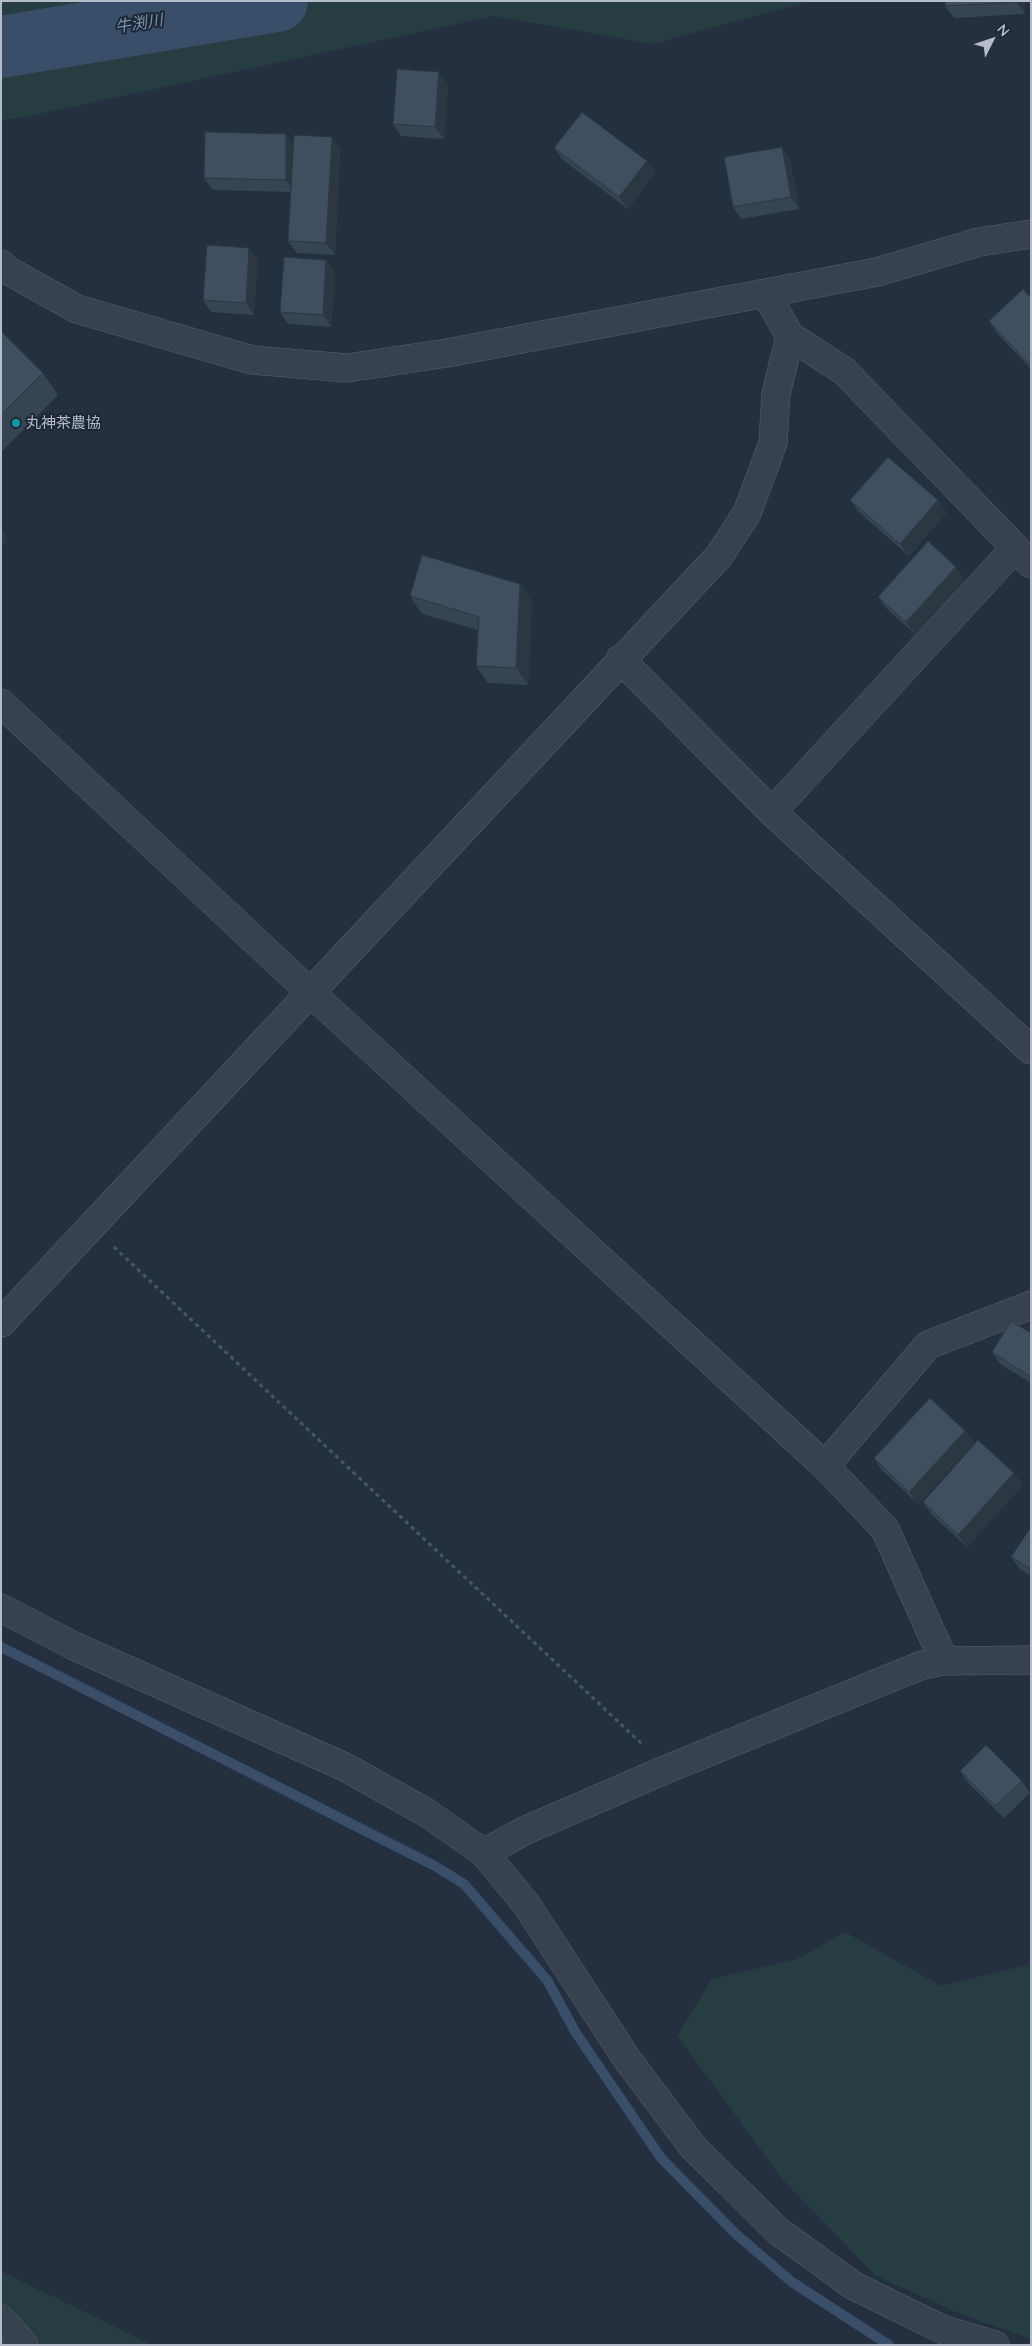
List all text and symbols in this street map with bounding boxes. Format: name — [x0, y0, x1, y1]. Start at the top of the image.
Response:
water label: 牛渕川 — [114, 11, 164, 37]
north arrow — [967, 15, 1017, 65]
text: N — [993, 20, 1013, 40]
place label: 丸神茶農協 — [26, 414, 101, 432]
marker: 丸神茶農協 — [10, 417, 22, 429]

